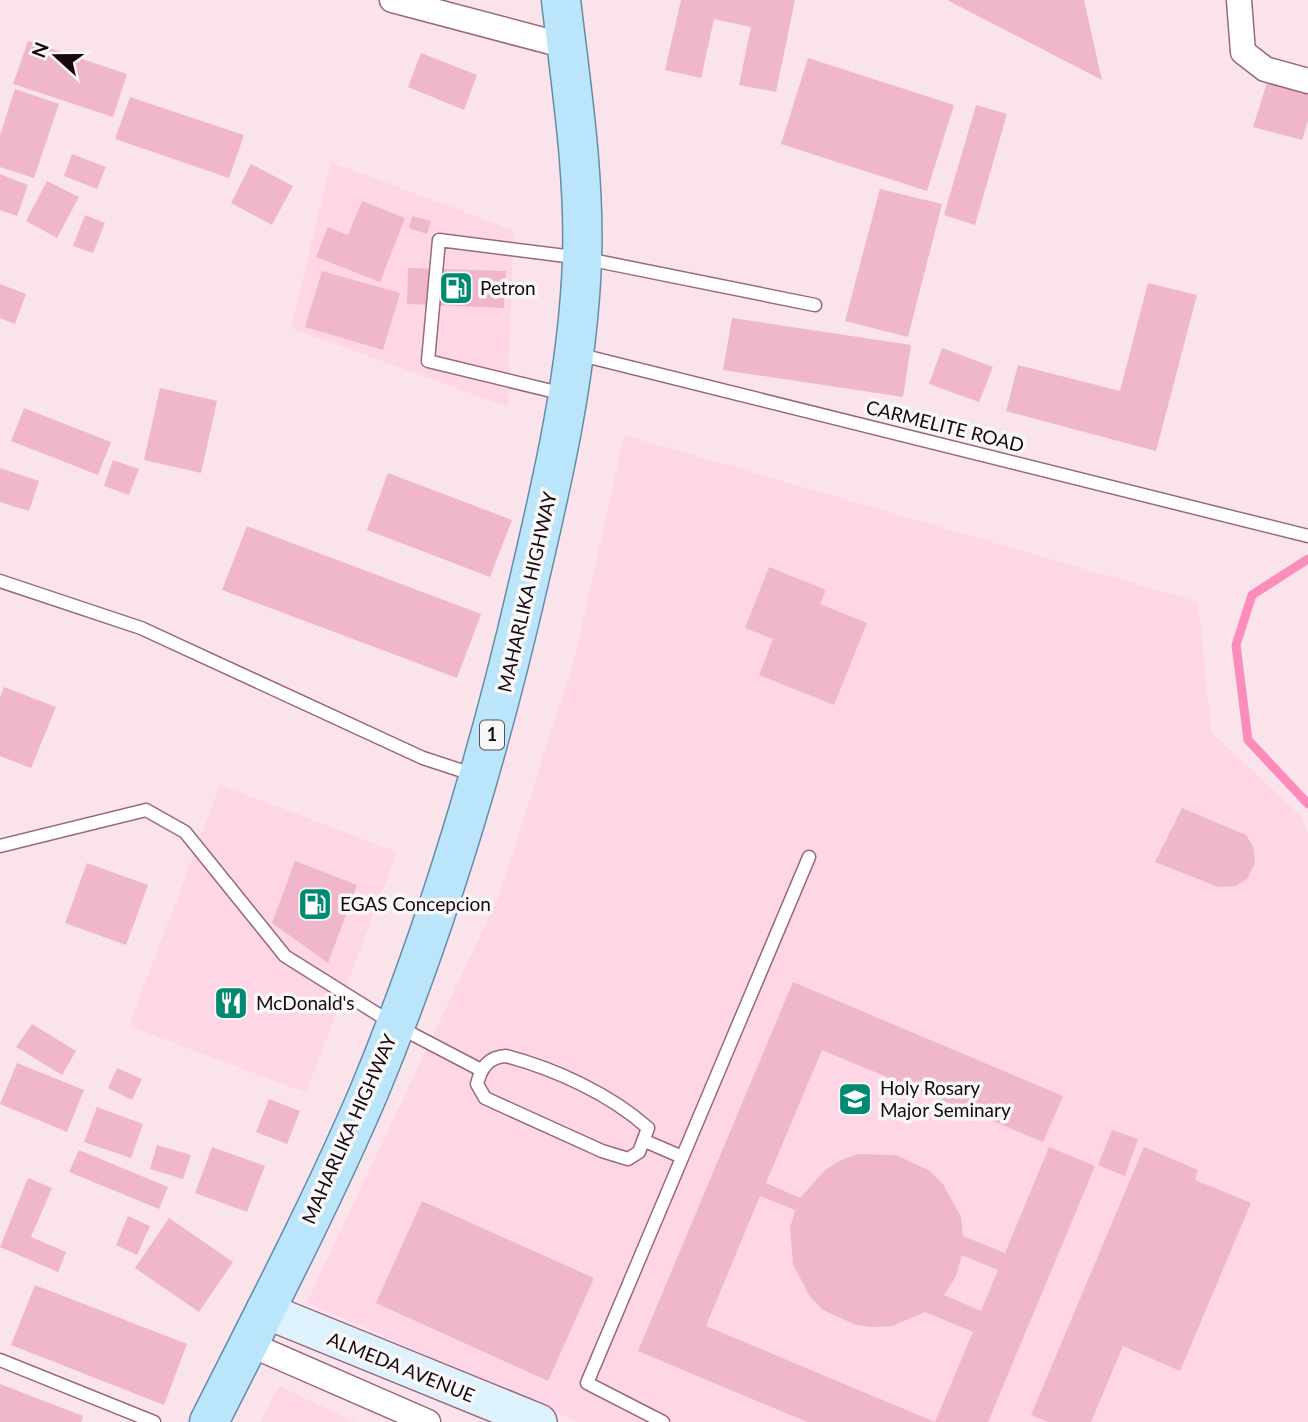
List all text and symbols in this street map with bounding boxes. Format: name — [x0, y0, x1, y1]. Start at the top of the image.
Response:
north arrow — [21, 21, 91, 91]
text: N — [26, 39, 53, 61]
fuel station icon: Petron — [437, 269, 475, 307]
place label: Petron — [480, 276, 536, 299]
street label: CARMELITE ROAD — [864, 395, 1027, 456]
street label: MAHARLIKA HIGHWAY — [492, 489, 561, 694]
road number: 1 — [480, 720, 504, 750]
fuel station icon: EGAS Concepcion — [296, 885, 334, 923]
place label: EGAS Concepcion — [340, 892, 491, 915]
restaurant icon: McDonald's — [212, 984, 250, 1022]
place label: McDonald's — [256, 991, 355, 1014]
street label: MAHARLIKA HIGHWAY — [296, 1030, 401, 1227]
place label: Holy Rosary Major Seminary — [880, 1076, 1011, 1121]
school or university icon: Holy Rosary Major Seminary — [836, 1080, 874, 1118]
street label: ALMEDA AVENUE — [324, 1326, 478, 1407]

